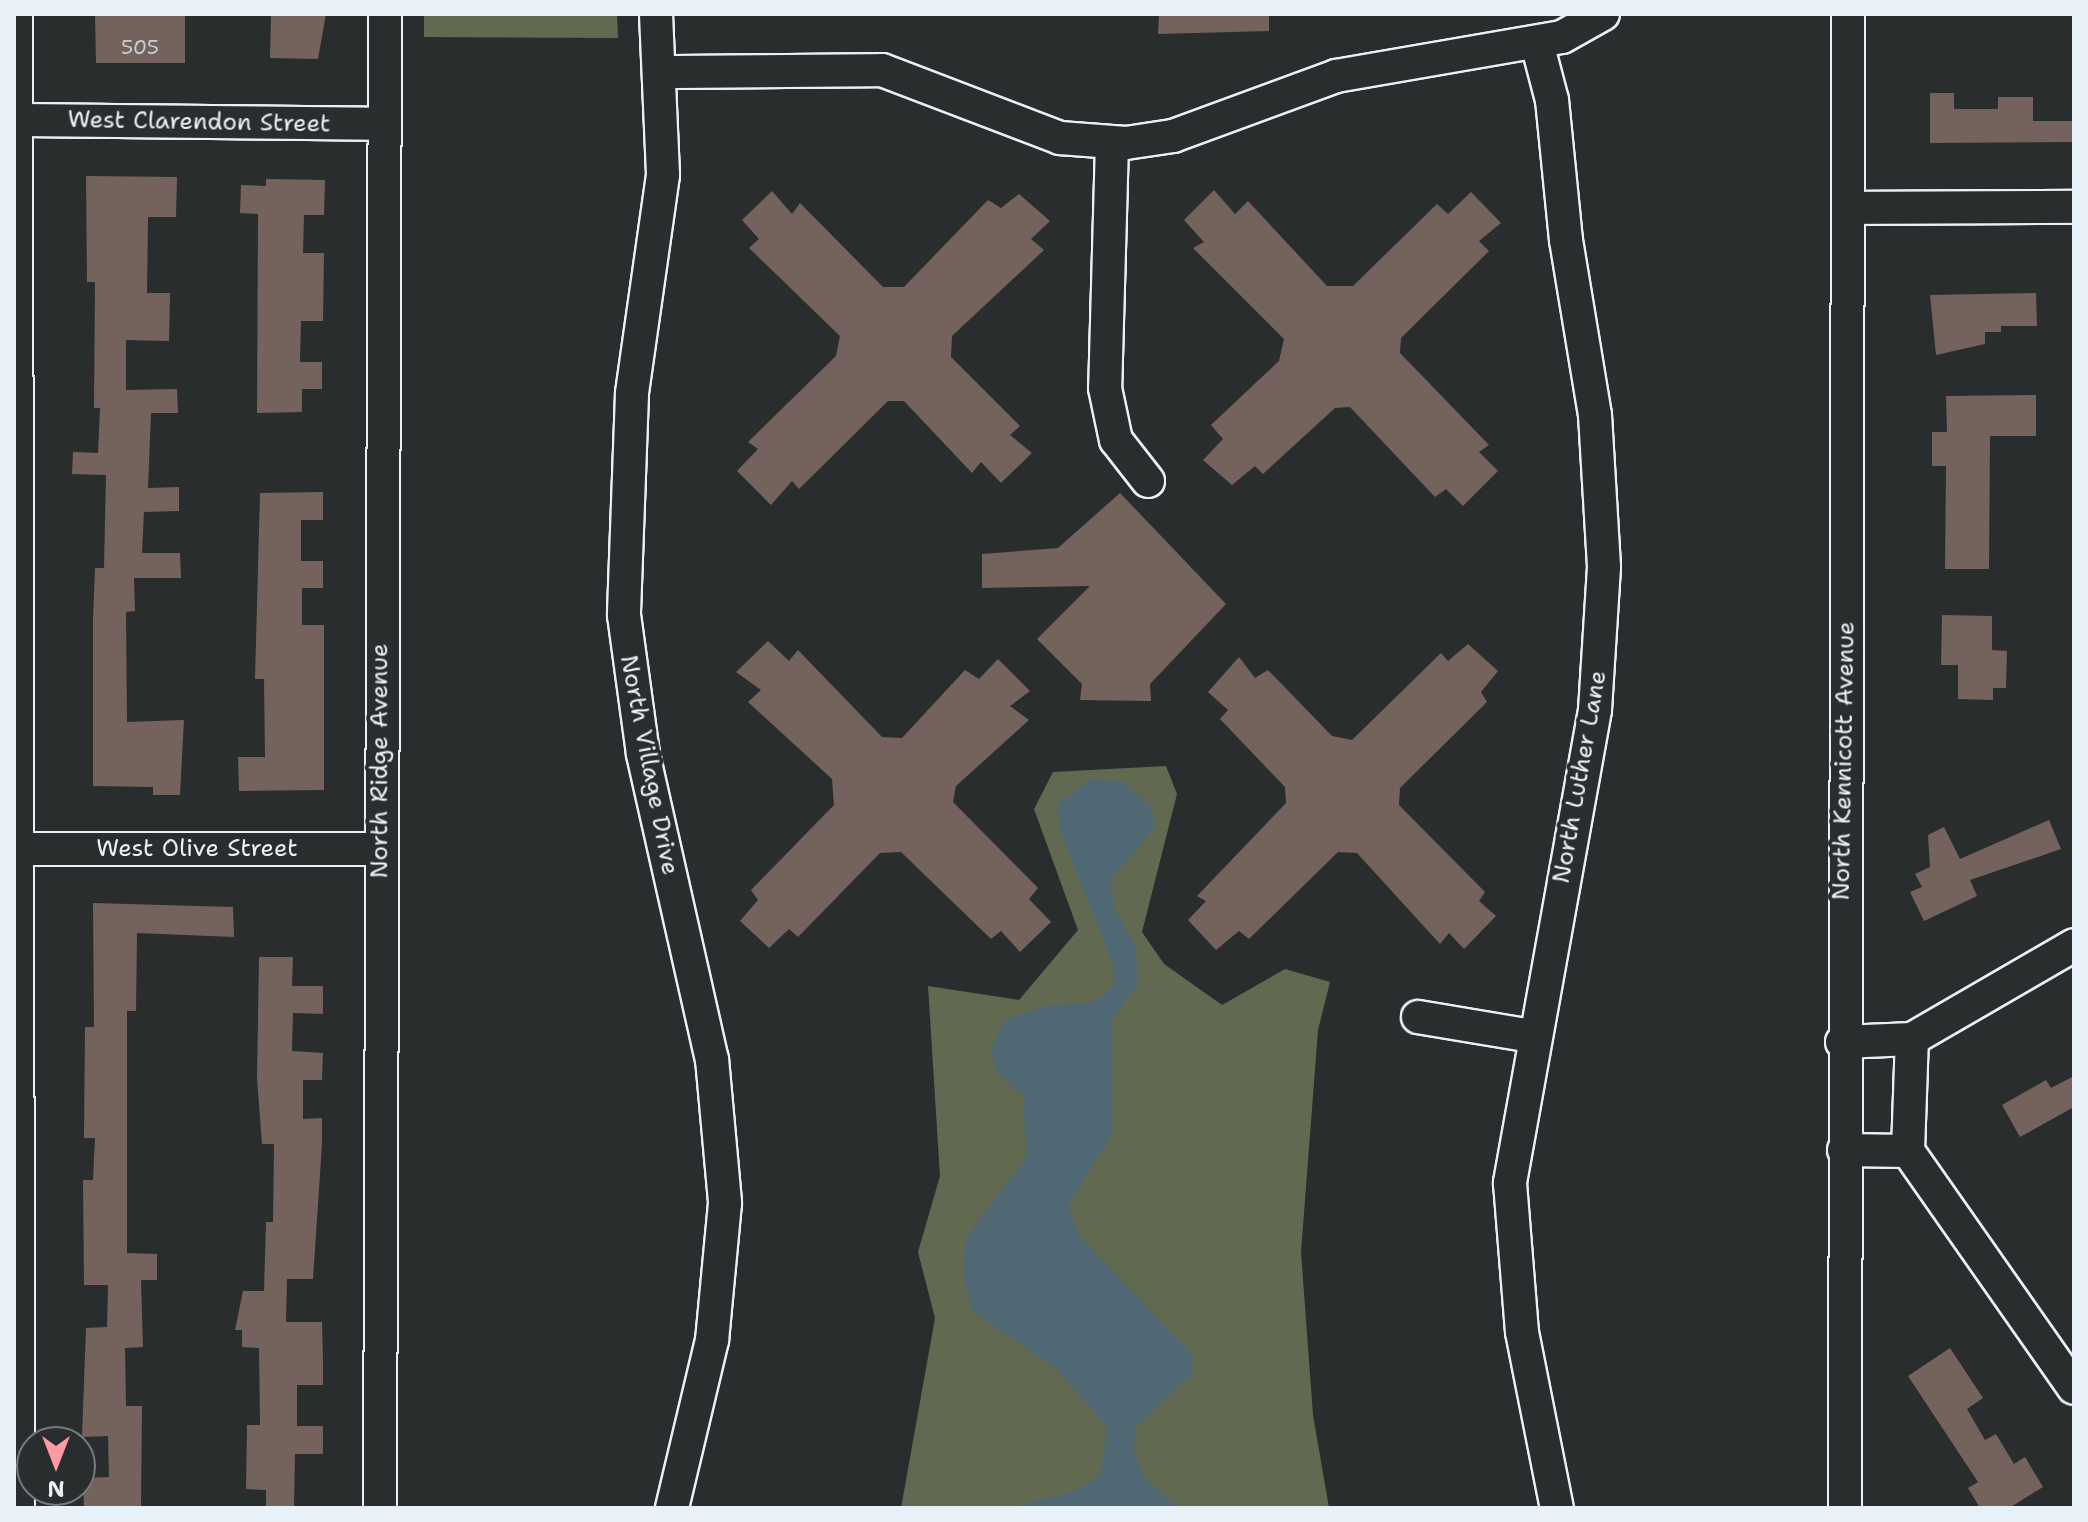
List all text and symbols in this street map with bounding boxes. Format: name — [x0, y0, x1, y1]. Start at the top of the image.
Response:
house number: 505 — [121, 35, 159, 59]
street label: West Clarendon Street — [67, 105, 331, 139]
street label: North Kennicott Avenue — [1827, 621, 1861, 901]
street label: North Ridge Avenue — [366, 643, 394, 879]
street label: North Village Drive — [614, 653, 684, 877]
street label: North Luther Lane — [1547, 668, 1613, 886]
street label: West Olive Street — [96, 835, 298, 863]
north arrow — [16, 1426, 96, 1506]
text: N — [47, 1474, 65, 1503]

